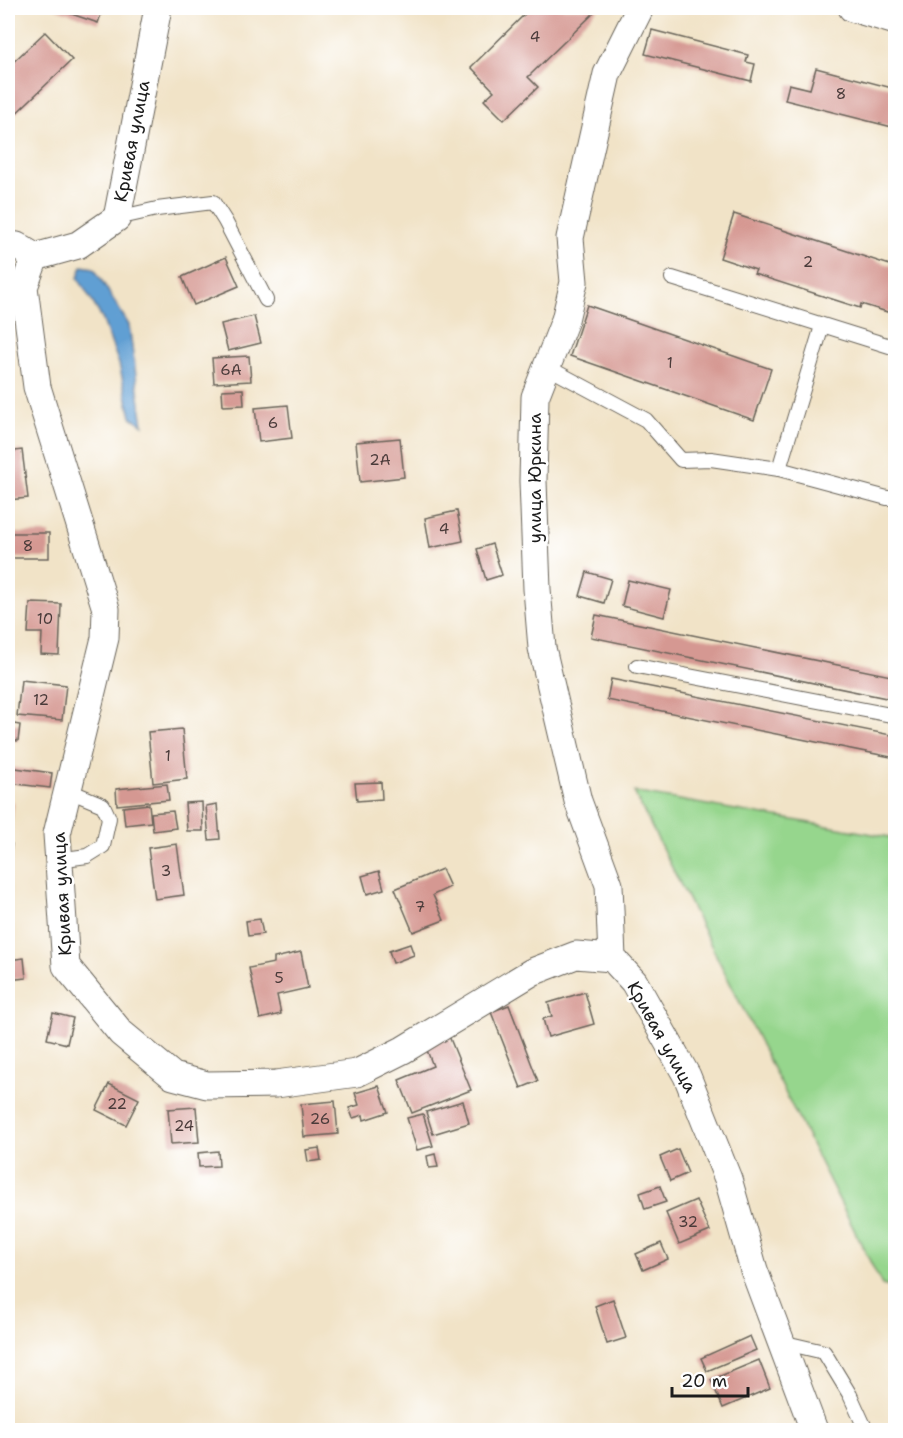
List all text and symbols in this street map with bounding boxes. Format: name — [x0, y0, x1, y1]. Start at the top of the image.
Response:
house number: 4 — [530, 27, 540, 47]
street label: Кривая улица — [108, 78, 156, 204]
house number: 8 — [836, 84, 846, 104]
house number: 2 — [803, 252, 813, 272]
house number: 1 — [667, 353, 673, 373]
house number: 6А — [220, 360, 242, 380]
house number: 6 — [268, 413, 278, 433]
street label: улица Юркина — [523, 413, 547, 543]
house number: 2А — [369, 450, 391, 470]
house number: 4 — [439, 519, 449, 539]
house number: 8 — [23, 536, 33, 556]
house number: 10 — [37, 609, 53, 629]
house number: 12 — [33, 690, 49, 710]
house number: 1 — [165, 746, 171, 766]
street label: Кривая улица — [47, 832, 77, 956]
house number: 3 — [161, 861, 171, 881]
house number: 7 — [415, 897, 425, 917]
house number: 5 — [274, 968, 284, 988]
street label: Кривая улица — [622, 977, 702, 1097]
house number: 22 — [107, 1094, 127, 1114]
house number: 26 — [310, 1109, 330, 1129]
house number: 24 — [174, 1116, 194, 1136]
house number: 32 — [678, 1212, 698, 1232]
scale bar — [672, 1360, 748, 1398]
text: 20 m — [681, 1369, 727, 1393]

